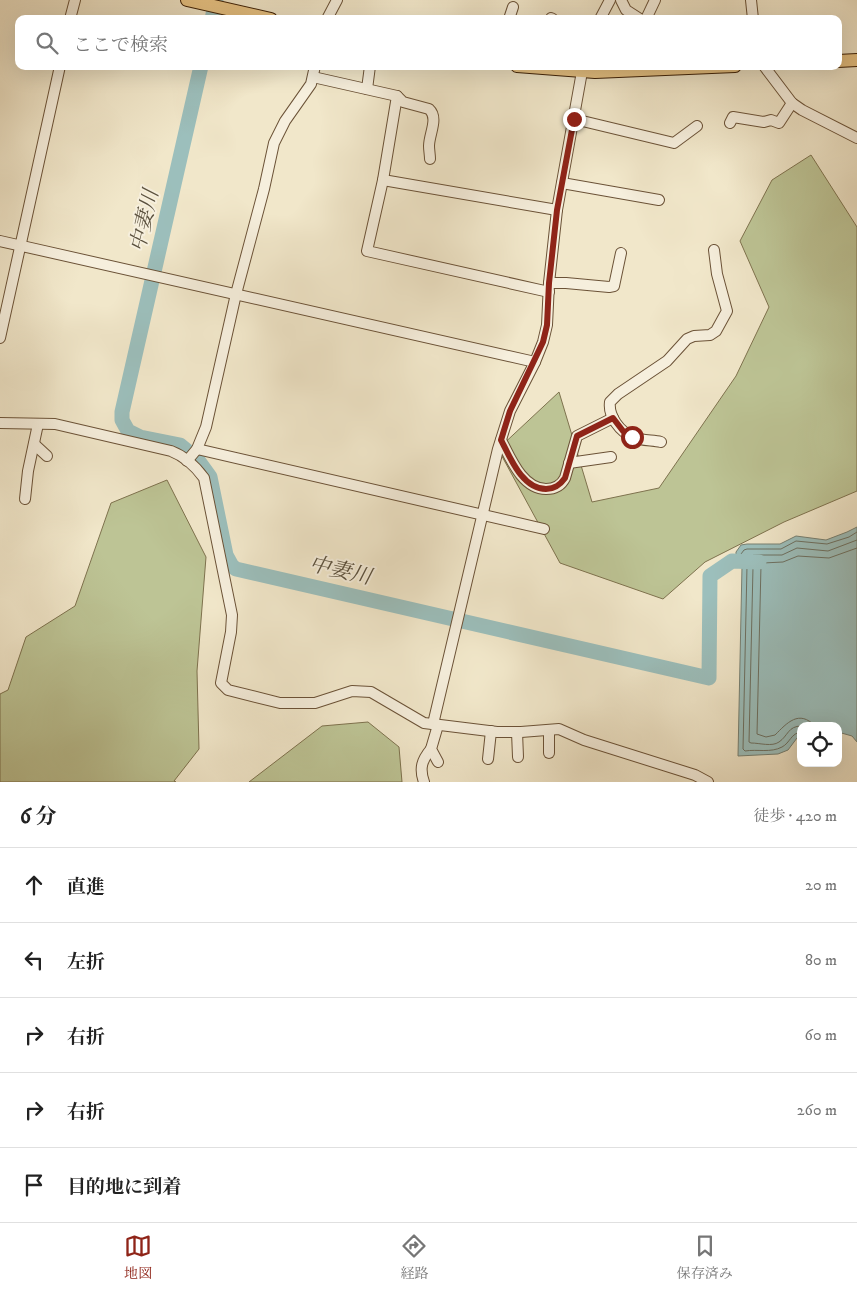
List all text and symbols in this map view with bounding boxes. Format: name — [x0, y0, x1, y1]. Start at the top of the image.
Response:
search box — [15, 15, 842, 70]
icon: search — [33, 29, 61, 57]
text: ここで検索 — [73, 34, 168, 57]
route end — [563, 108, 586, 131]
water label: 中妻川 — [125, 185, 165, 255]
route start — [621, 426, 644, 449]
water label: 中妻川 — [306, 551, 376, 591]
map controls — [797, 722, 842, 767]
button: locate — [797, 722, 842, 767]
text: 6 分 — [20, 804, 56, 830]
text: 徒歩 · 420 m — [753, 806, 837, 826]
icon: ahead — [20, 871, 48, 899]
text: 20 m — [805, 875, 837, 895]
text: 直進 — [67, 876, 105, 899]
icon: left — [20, 946, 48, 974]
text: 80 m — [805, 950, 837, 970]
text: 左折 — [67, 951, 105, 974]
icon: right — [20, 1021, 48, 1049]
text: 60 m — [805, 1025, 837, 1045]
text: 右折 — [67, 1026, 105, 1049]
icon: right — [20, 1096, 48, 1124]
text: 260 m — [797, 1100, 837, 1120]
text: 右折 — [67, 1101, 105, 1124]
icon: arrive — [20, 1171, 48, 1199]
text: 目的地に到着 — [67, 1176, 181, 1199]
tab: 地図 — [124, 1232, 152, 1283]
tab: 経路 — [400, 1232, 428, 1283]
tab: 保存済み — [677, 1232, 733, 1283]

